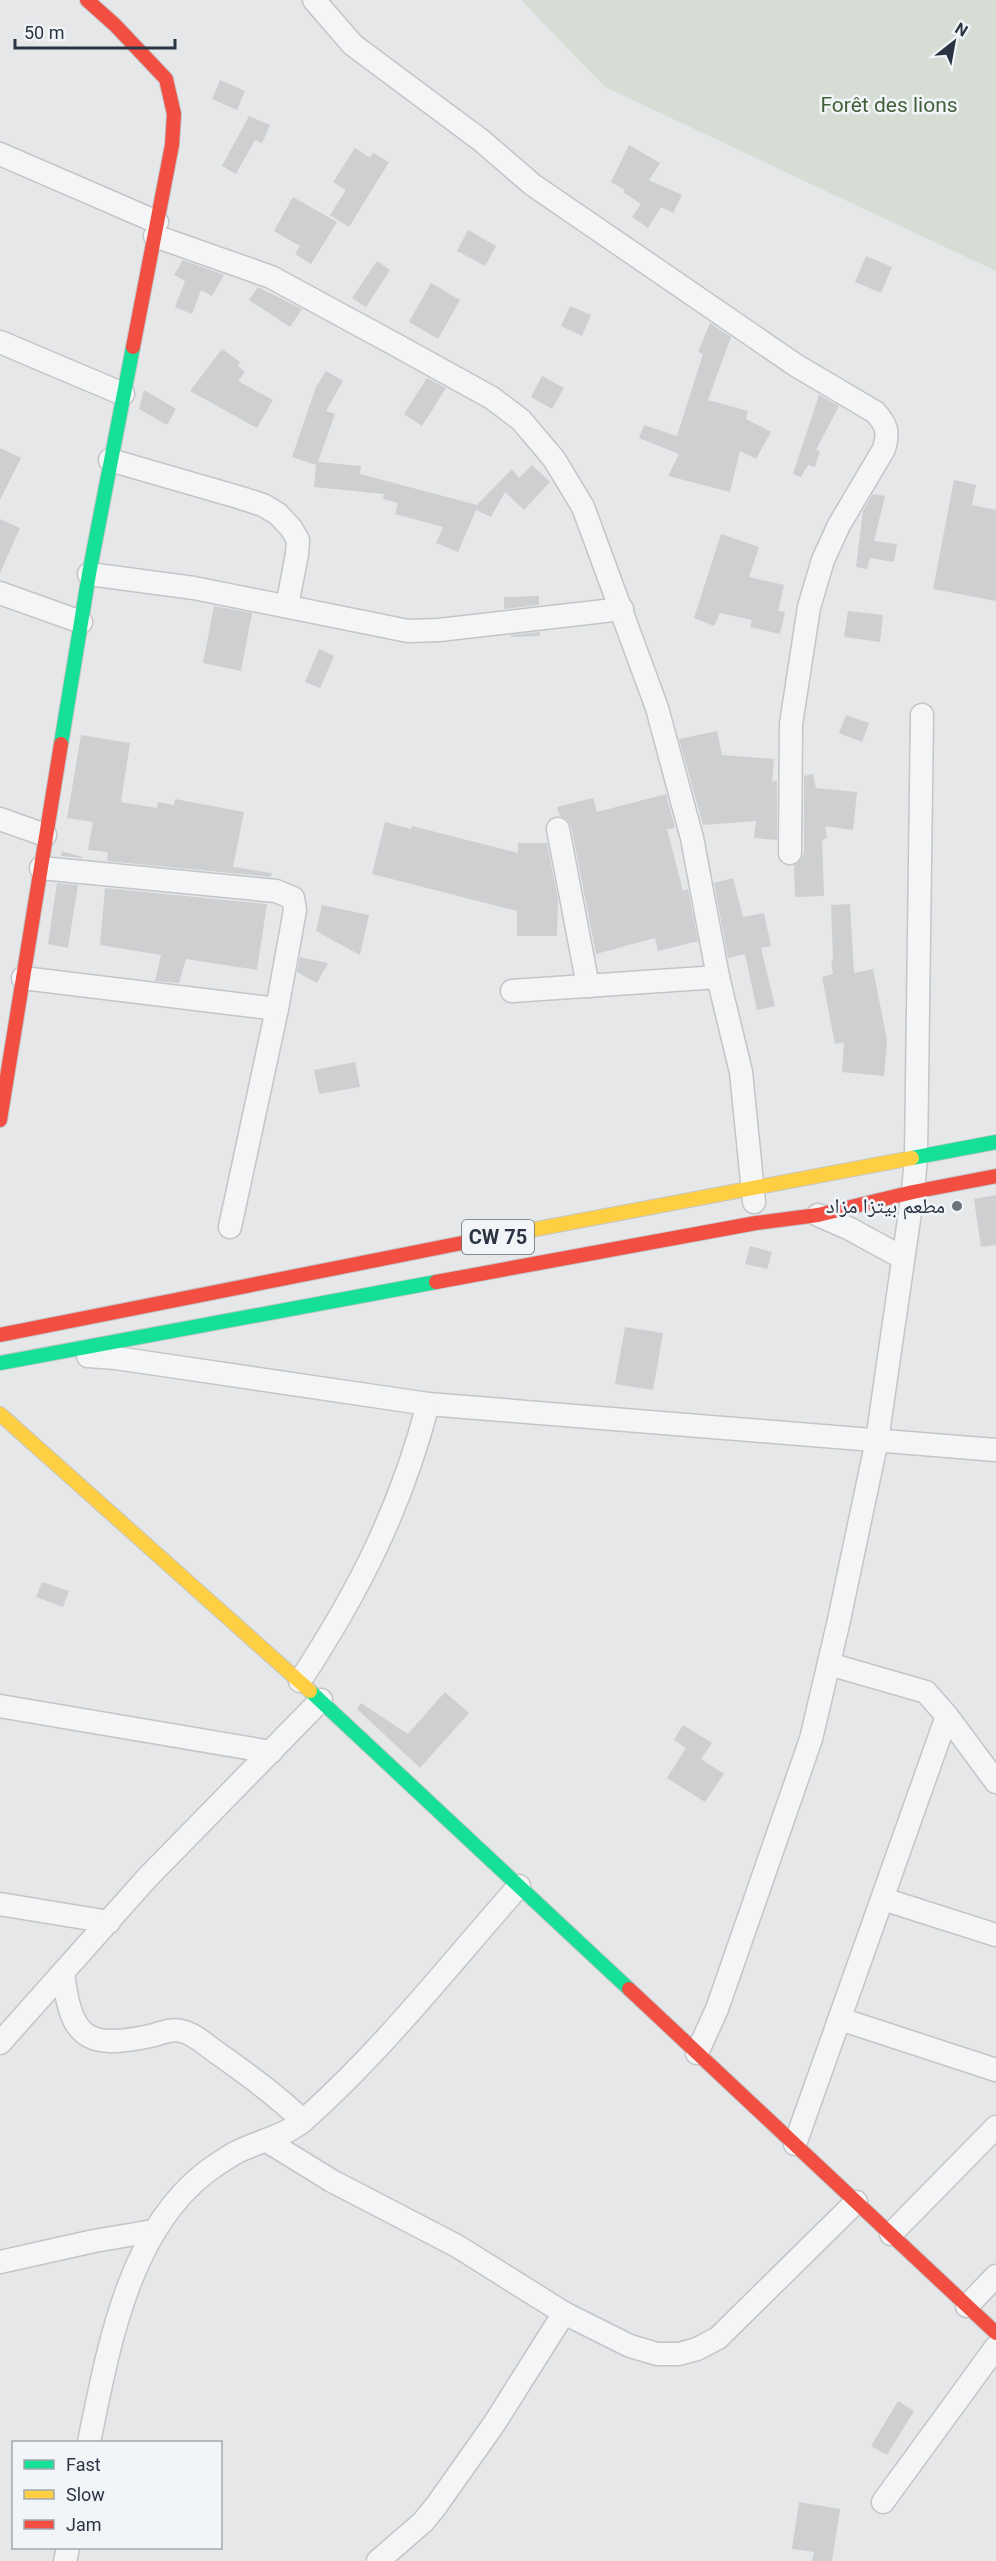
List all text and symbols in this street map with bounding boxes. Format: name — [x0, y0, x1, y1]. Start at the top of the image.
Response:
scale bar — [15, 12, 176, 50]
north arrow — [924, 12, 984, 72]
text: N — [952, 19, 971, 41]
text: 50 m — [24, 22, 64, 43]
park label: Forêt des lions — [820, 93, 958, 117]
place label: مطعم بيتزا مزاد — [826, 1194, 945, 1220]
marker: مطعم بيتزا مزاد — [950, 1199, 964, 1213]
road number: CW 75 — [462, 1220, 534, 1254]
legend — [12, 2441, 222, 2549]
text: Fast — [66, 2454, 101, 2475]
text: Slow — [66, 2484, 105, 2505]
text: Jam — [66, 2514, 102, 2535]

